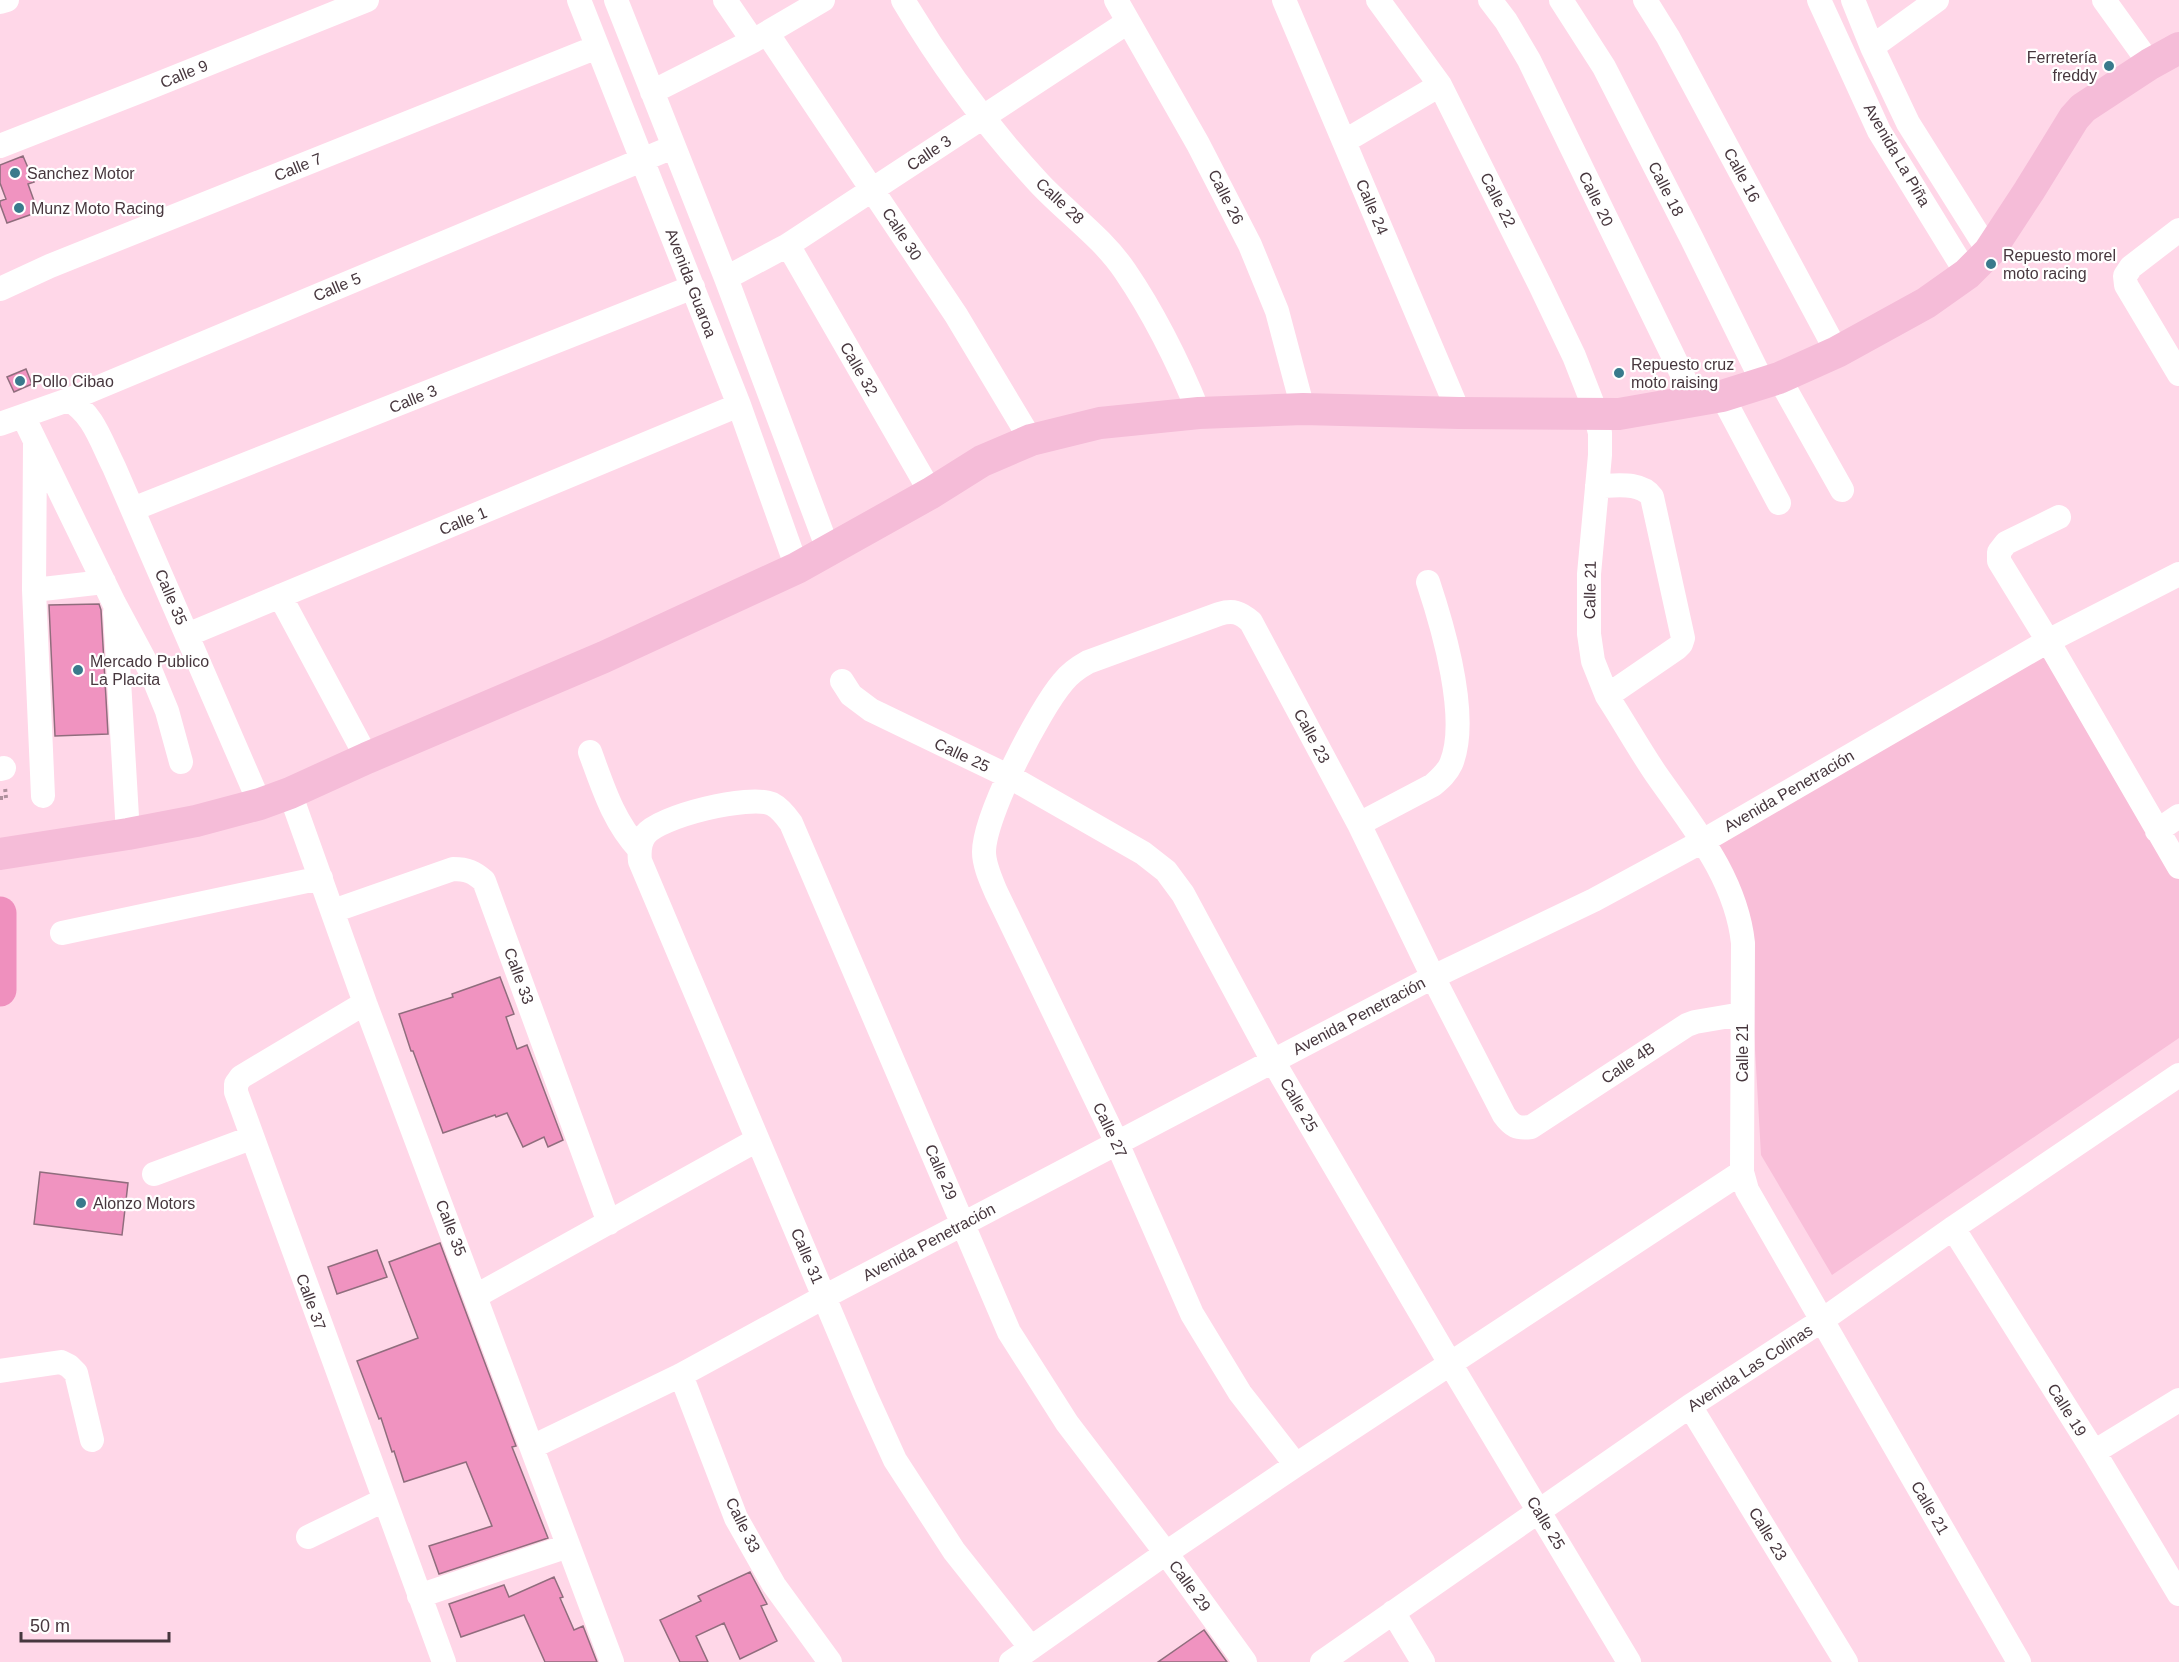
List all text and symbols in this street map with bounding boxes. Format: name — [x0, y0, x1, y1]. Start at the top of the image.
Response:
place label: Ferretería freddy — [2027, 49, 2097, 84]
street label: Calle 9 — [158, 57, 210, 91]
marker: Ferretería freddy — [2102, 59, 2116, 73]
street label: Avenida La Piña — [1861, 100, 1933, 210]
street label: Calle 3 — [904, 132, 954, 174]
street label: Calle 16 — [1721, 145, 1763, 205]
street label: Calle 7 — [272, 150, 324, 184]
street label: Calle 18 — [1645, 159, 1687, 219]
place label: Sanchez Motor — [27, 165, 135, 182]
marker: Sanchez Motor — [8, 166, 22, 180]
street label: Calle 26 — [1205, 167, 1247, 227]
street label: Calle 20 — [1575, 169, 1617, 229]
street label: Calle 22 — [1477, 170, 1519, 230]
street label: Calle 28 — [1033, 175, 1087, 227]
street label: Calle 24 — [1353, 177, 1391, 237]
place label: Munz Moto Racing — [31, 200, 164, 217]
marker: Munz Moto Racing — [12, 201, 26, 215]
street label: Calle 30 — [879, 205, 925, 263]
street label: Avenida Guaroa — [662, 226, 720, 340]
place label: Repuesto morel moto racing — [2003, 247, 2116, 282]
marker: Repuesto morel moto racing — [1984, 257, 1998, 271]
street label: Calle 5 — [311, 269, 363, 305]
street label: Calle 32 — [837, 339, 881, 399]
place label: Repuesto cruz moto raising — [1631, 356, 1734, 391]
marker: Repuesto cruz moto raising — [1612, 366, 1626, 380]
place label: Pollo Cibao — [32, 373, 114, 390]
marker: Pollo Cibao — [13, 374, 27, 388]
street label: Calle 3 — [387, 382, 439, 416]
street label: Calle 1 — [437, 504, 489, 538]
street label: Calle 21 — [1581, 560, 1599, 619]
street label: Calle 35 — [152, 567, 190, 627]
place label: Mercado Publico La Placita — [90, 653, 209, 688]
marker: Mercado Publico La Placita — [71, 663, 85, 677]
street label: Calle 23 — [1291, 706, 1333, 766]
street label: Calle 25 — [932, 735, 992, 775]
street label: Avenida Penetración — [1721, 747, 1857, 835]
street label: Calle 33 — [501, 946, 537, 1007]
street label: Avenida Penetración — [1290, 974, 1428, 1058]
street label: Calle 21 — [1734, 1024, 1751, 1082]
street label: Calle 4B — [1598, 1039, 1658, 1087]
street label: Calle 25 — [1277, 1075, 1321, 1135]
street label: Calle 27 — [1090, 1100, 1130, 1160]
street label: Calle 29 — [922, 1142, 960, 1202]
place label: Alonzo Motors — [93, 1195, 195, 1212]
marker: Alonzo Motors — [74, 1196, 88, 1210]
street label: Calle 35 — [433, 1198, 469, 1259]
street label: Avenida Penetración — [860, 1200, 998, 1284]
street label: Calle 31 — [788, 1226, 826, 1286]
street label: Calle 37 — [293, 1272, 329, 1333]
street label: Avenida Las Colinas — [1684, 1321, 1816, 1415]
street label: Calle 19 — [2044, 1381, 2090, 1439]
street label: Calle 21 — [1908, 1478, 1952, 1538]
street label: Calle 25 — [1524, 1493, 1568, 1553]
street label: Calle 33 — [722, 1495, 764, 1555]
street label: Calle 23 — [1746, 1504, 1790, 1564]
street label: Calle 29 — [1166, 1557, 1214, 1615]
scale bar — [21, 1605, 170, 1643]
text: 50 m — [30, 1616, 70, 1636]

